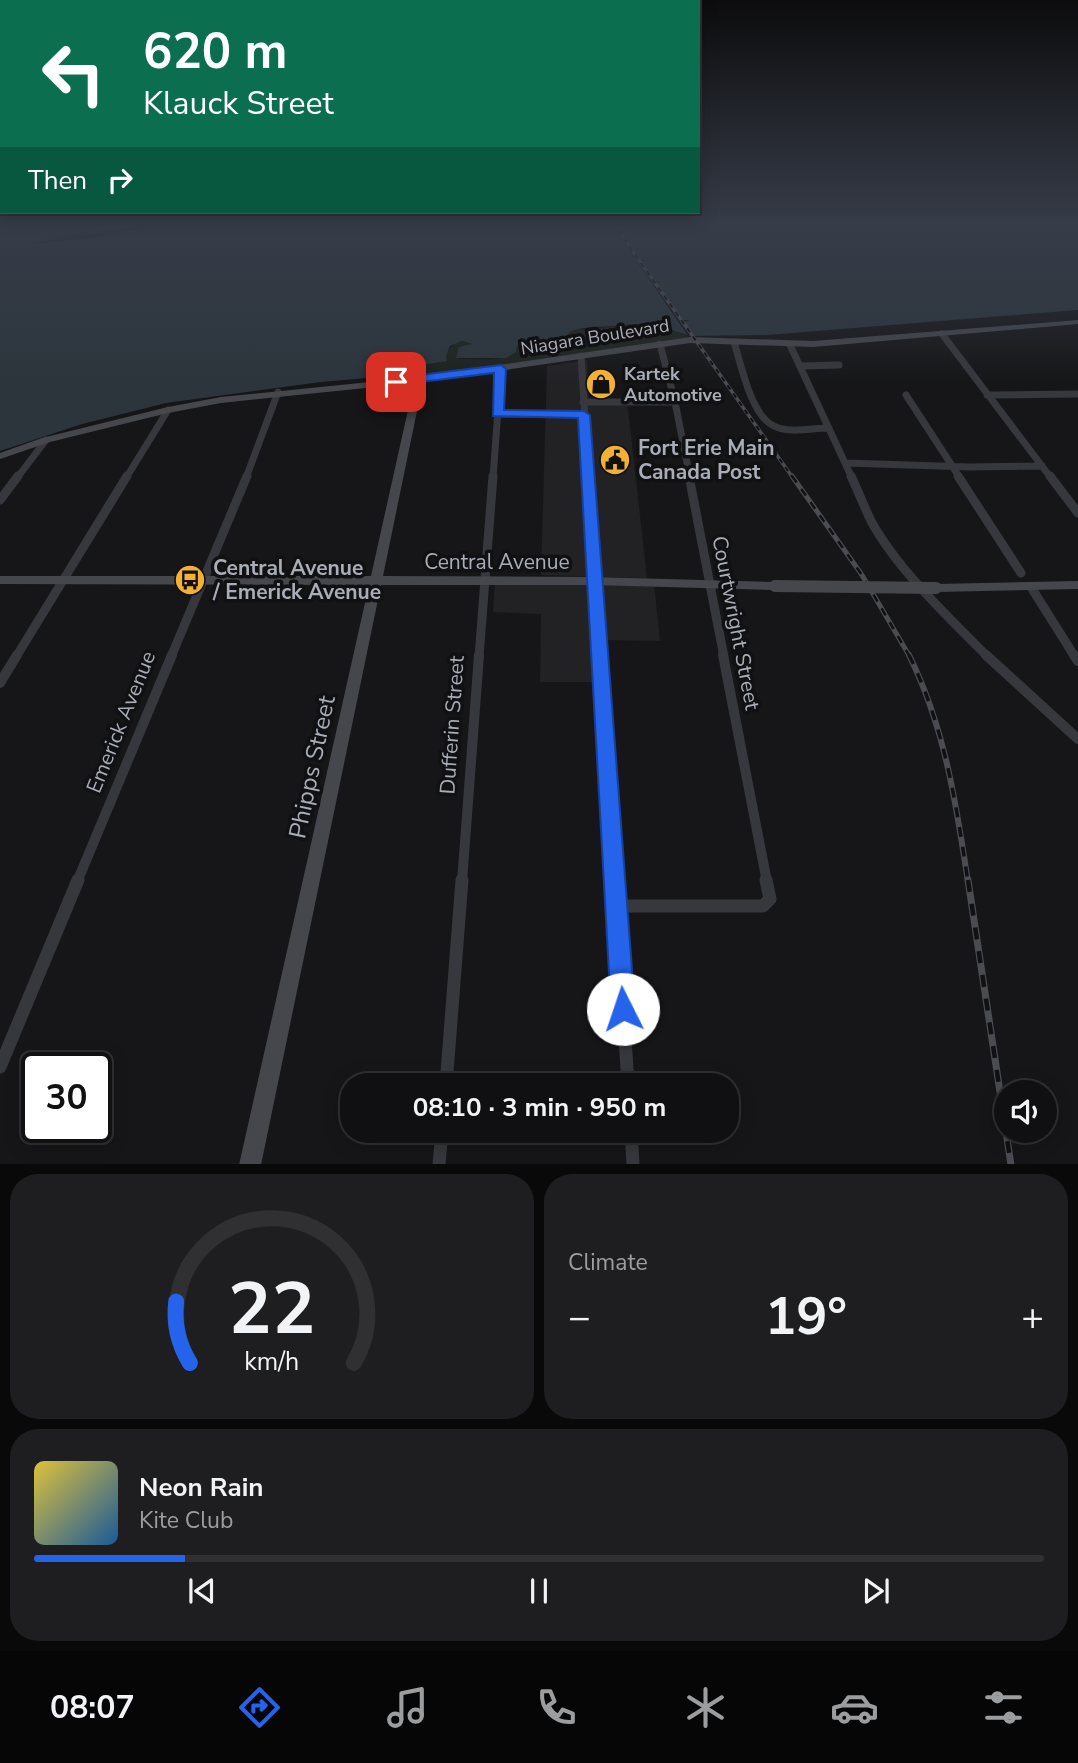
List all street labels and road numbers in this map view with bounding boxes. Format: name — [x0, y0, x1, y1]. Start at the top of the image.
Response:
street label: Niagara Boulevard — [519, 313, 671, 361]
street label: Courtwright Street — [705, 534, 767, 713]
street label: Central Avenue — [424, 548, 570, 576]
street label: Emerick Avenue — [80, 647, 162, 797]
street label: Dufferin Street — [433, 654, 471, 795]
street label: Phipps Street — [281, 692, 343, 842]

